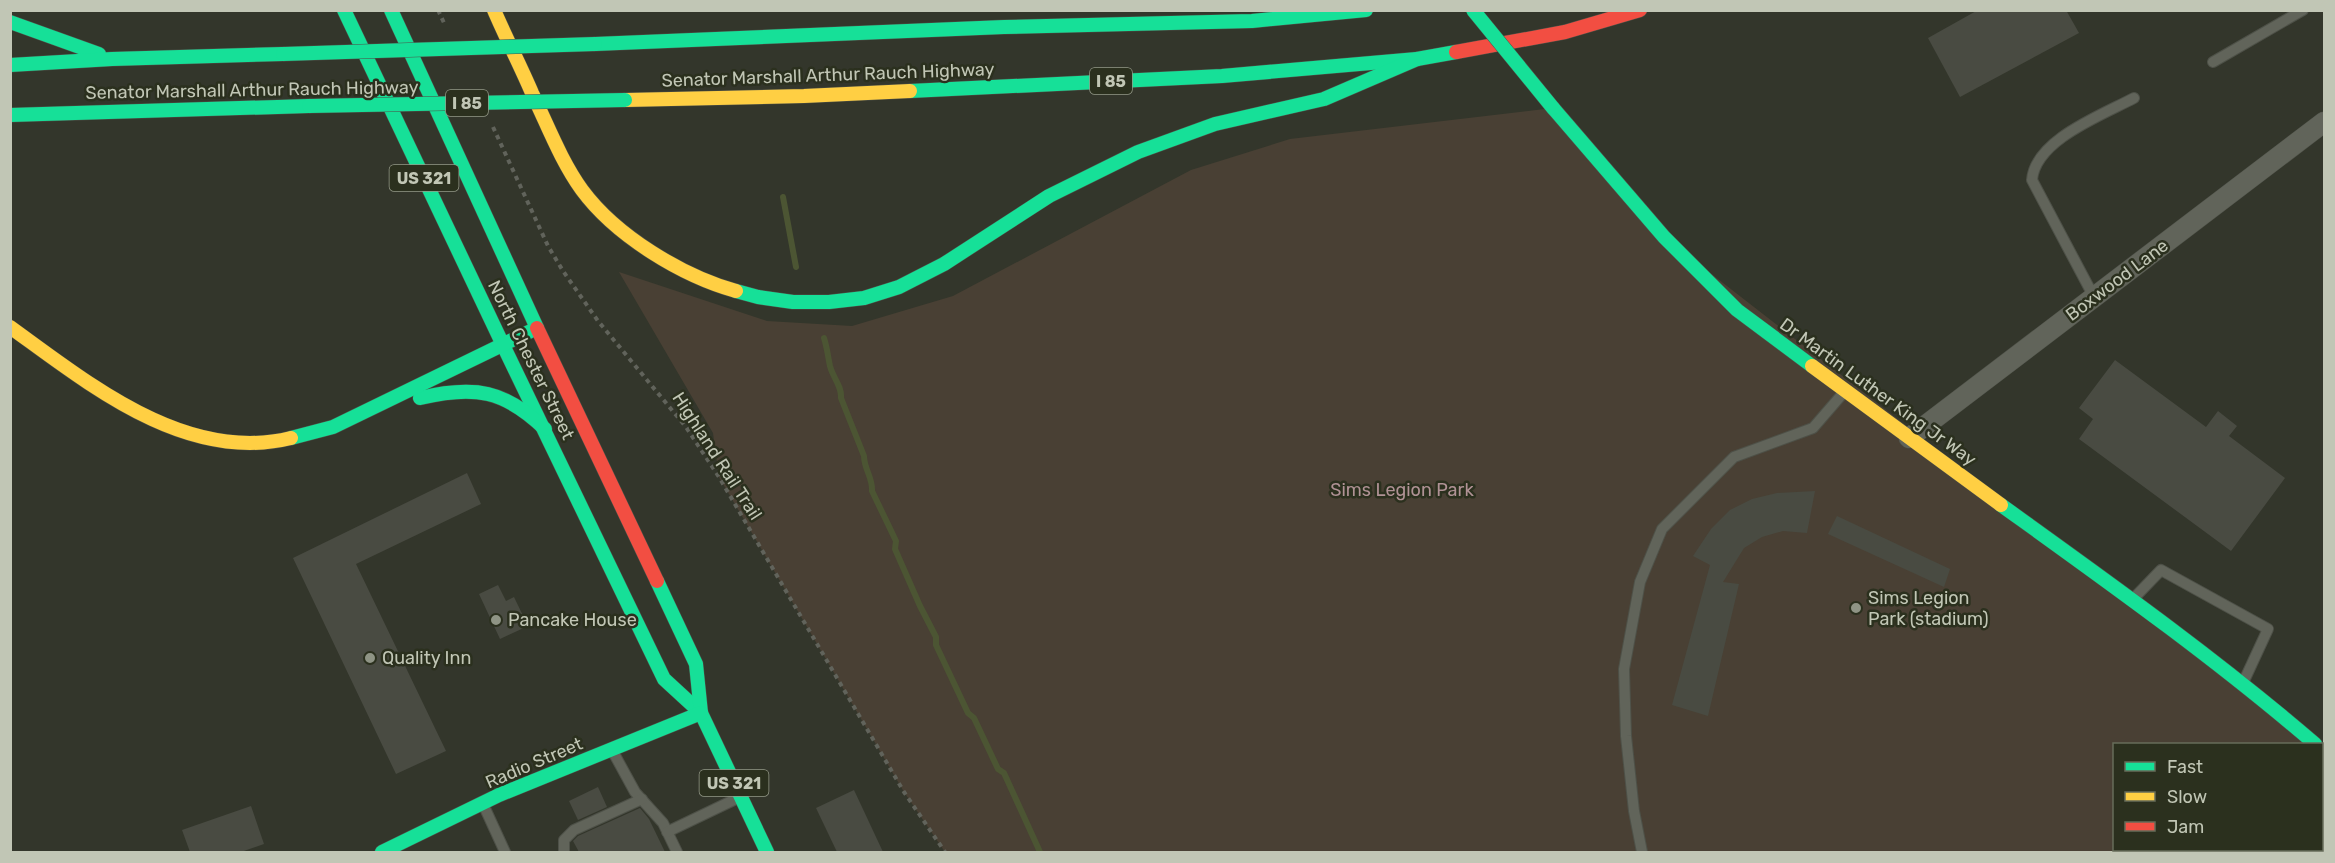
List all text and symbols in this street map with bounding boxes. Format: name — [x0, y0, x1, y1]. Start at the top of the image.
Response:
street label: Senator Marshall Arthur Rauch Highway — [661, 58, 995, 92]
road number: I 85 — [1090, 68, 1132, 94]
street label: Senator Marshall Arthur Rauch Highway — [85, 76, 419, 104]
road number: I 85 — [446, 90, 488, 116]
road number: US 321 — [390, 165, 458, 191]
street label: Boxwood Lane — [2061, 234, 2173, 326]
street label: North Chester Street — [483, 277, 579, 443]
street label: Dr Martin Luther King Jr Way — [1775, 313, 1981, 471]
street label: Highland Rail Trail — [667, 388, 767, 524]
park label: Sims Legion Park — [1330, 479, 1474, 501]
place label: Sims Legion Park (stadium) — [1868, 587, 1989, 630]
marker: Sims Legion Park (stadium) — [1849, 601, 1863, 615]
place label: Pancake House — [508, 609, 637, 631]
marker: Pancake House — [489, 613, 503, 627]
place label: Quality Inn — [382, 647, 471, 669]
marker: Quality Inn — [363, 651, 377, 665]
street label: Radio Street — [482, 733, 586, 793]
legend — [2113, 743, 2323, 851]
text: Fast — [2167, 756, 2203, 778]
road number: US 321 — [700, 770, 768, 796]
text: Slow — [2167, 786, 2207, 808]
text: Jam — [2167, 816, 2204, 838]

